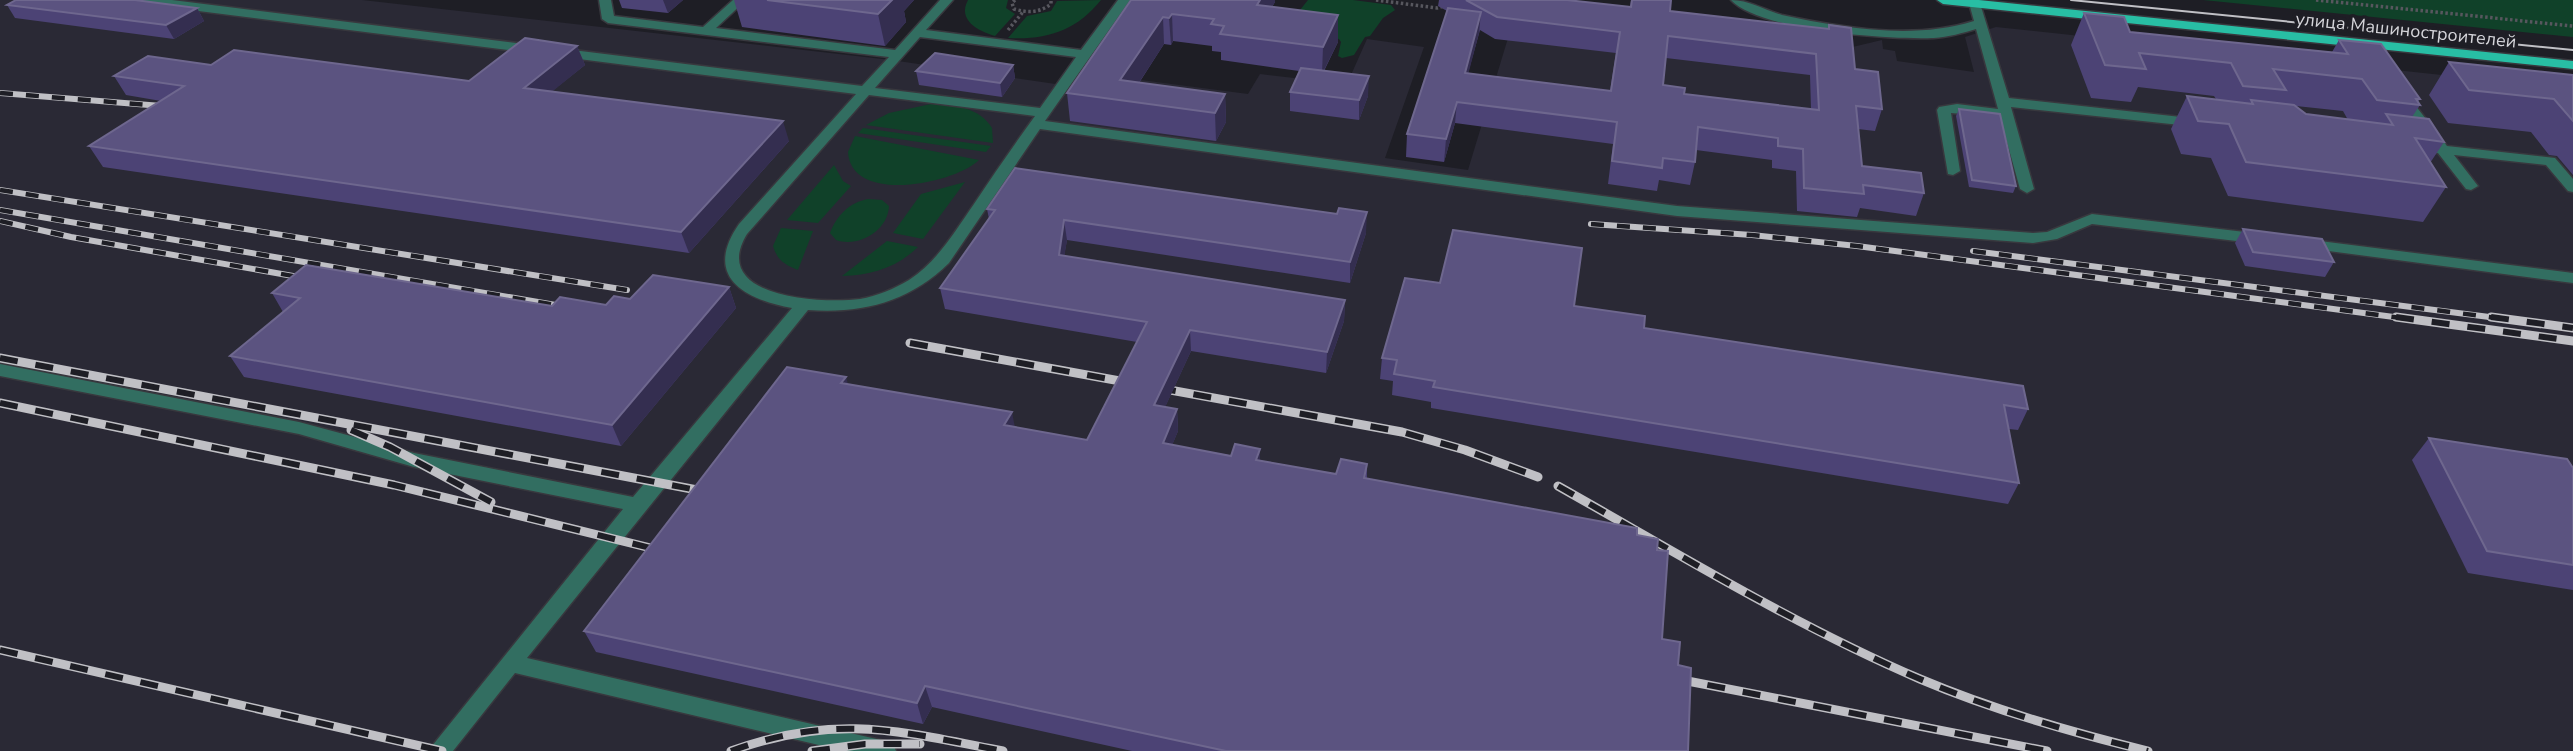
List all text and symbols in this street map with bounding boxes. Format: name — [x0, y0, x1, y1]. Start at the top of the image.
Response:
street label: улица Машиностроителей — [2294, 6, 2518, 54]

